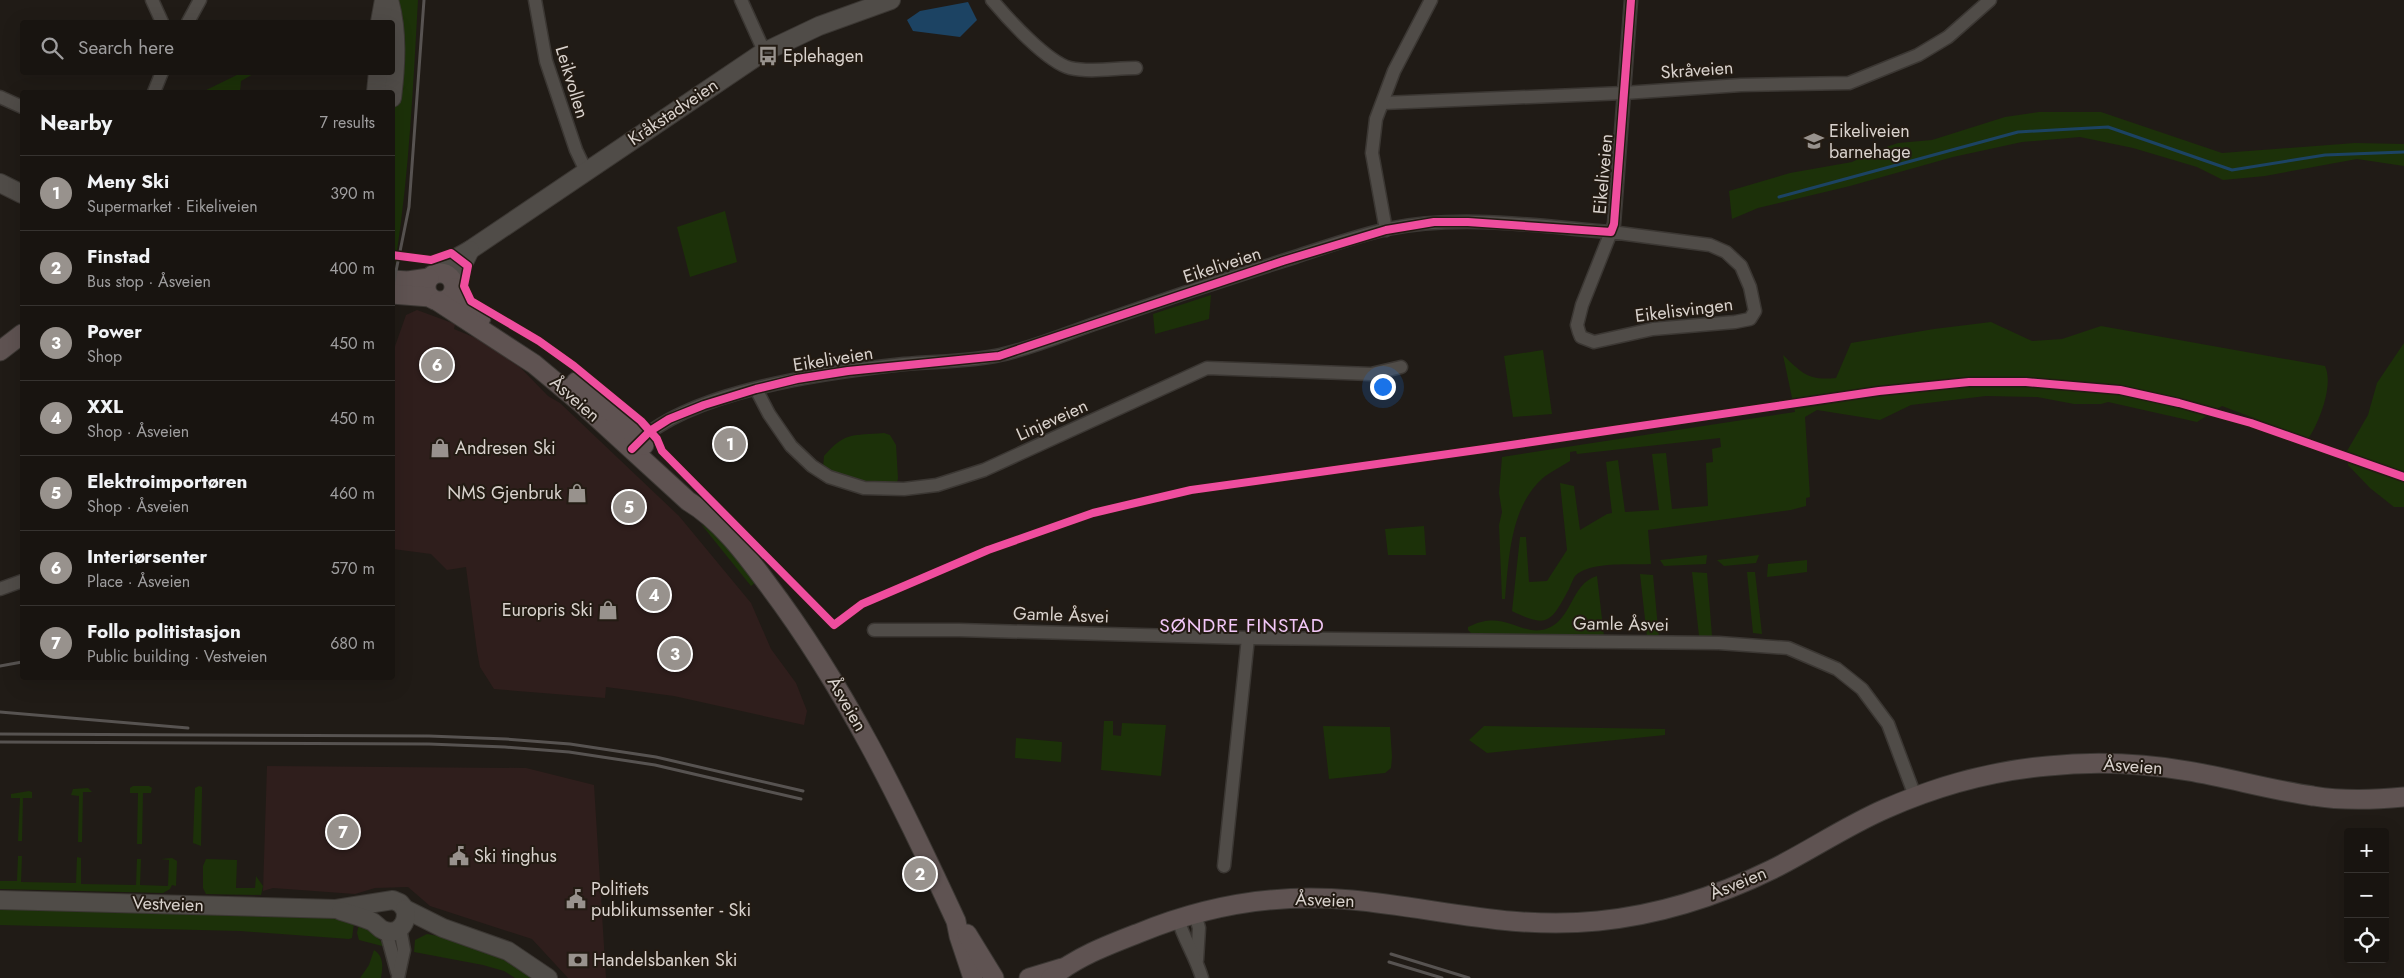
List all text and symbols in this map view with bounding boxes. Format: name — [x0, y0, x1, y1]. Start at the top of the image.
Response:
search box — [20, 20, 395, 75]
icon: search — [38, 34, 66, 62]
text: Search here — [78, 34, 174, 61]
street label: Leikvollen — [549, 42, 595, 122]
place label: Eplehagen — [783, 43, 864, 69]
bus stop icon: Eplehagen — [757, 45, 779, 67]
street label: Skråveien — [1660, 54, 1734, 86]
street label: Kråkstadveien — [623, 72, 723, 152]
text: Nearby — [40, 108, 112, 138]
text: 7 results — [319, 111, 375, 134]
place label: Eikeliveien barnehage — [1829, 118, 1910, 165]
school or university icon: Eikeliveien barnehage — [1803, 130, 1825, 152]
street label: Eikeliveien — [1587, 133, 1619, 215]
text: Meny Ski — [87, 168, 169, 195]
text: 1 — [52, 182, 60, 205]
text: 390 m — [330, 182, 375, 205]
text: Supermarket · Eikeliveien — [87, 195, 258, 218]
street label: Eikeliveien — [1180, 240, 1264, 290]
text: Finstad — [87, 243, 150, 270]
text: 2 — [51, 257, 61, 280]
text: 400 m — [329, 257, 375, 280]
text: Bus stop · Åsveien — [87, 270, 211, 293]
street label: Eikelisvingen — [1634, 291, 1734, 329]
text: Power — [87, 318, 142, 345]
text: 3 — [51, 332, 61, 355]
text: 450 m — [330, 332, 375, 355]
street label: Eikeliveien — [791, 340, 875, 378]
text: Shop — [87, 345, 122, 368]
pin: 6 — [421, 346, 453, 384]
street label: Åsveien — [544, 370, 606, 428]
your location — [1370, 374, 1396, 400]
text: XXL — [87, 393, 123, 420]
street label: Linjeveien — [1012, 393, 1092, 447]
text: 4 — [50, 407, 62, 430]
text: 450 m — [330, 407, 375, 430]
text: Shop · Åsveien — [87, 420, 189, 443]
pin: 1 — [714, 425, 746, 463]
place label: Andresen Ski — [455, 435, 556, 461]
shop icon: Andresen Ski — [429, 437, 451, 459]
text: Elektroimportøren — [87, 468, 248, 495]
place label: NMS Gjenbruk — [447, 480, 562, 506]
text: 5 — [51, 482, 61, 505]
text: 460 m — [330, 482, 375, 505]
shop icon: NMS Gjenbruk — [566, 482, 588, 504]
pin: 5 — [613, 488, 645, 526]
text: Shop · Åsveien — [87, 495, 189, 518]
text: Interiørsenter — [87, 543, 207, 570]
text: 6 — [51, 557, 61, 580]
text: 570 m — [331, 557, 375, 580]
text: Place · Åsveien — [87, 570, 190, 593]
pin: 4 — [638, 576, 670, 614]
place label: Europris Ski — [502, 597, 593, 623]
shop icon: Europris Ski — [597, 599, 619, 621]
street label: Gamle Åsvei — [1013, 600, 1109, 630]
street label: Gamle Åsvei — [1573, 610, 1669, 638]
district label: SØNDRE FINSTAD — [1159, 612, 1325, 639]
text: Follo politistasjon — [87, 618, 241, 645]
text: 7 — [51, 632, 61, 655]
text: 680 m — [330, 632, 375, 655]
pin: 3 — [659, 635, 691, 673]
text: Public building · Vestveien — [87, 645, 267, 668]
street label: Åsveien — [821, 672, 873, 736]
street label: Åsveien — [2102, 751, 2164, 781]
pin: 7 — [327, 813, 359, 851]
map controls — [2344, 828, 2389, 963]
button: + — [2344, 828, 2389, 873]
place label: Ski tinghus — [474, 843, 557, 869]
public building icon: Ski tinghus — [448, 845, 470, 867]
pin: 2 — [904, 855, 936, 893]
street label: Åsveien — [1706, 860, 1770, 906]
button: − — [2344, 873, 2389, 918]
place label: Politiets publikumssenter - Ski — [591, 876, 751, 923]
street label: Åsveien — [1295, 886, 1355, 914]
public building icon: Politiets publikumssenter - Ski — [565, 888, 587, 910]
street label: Vestveien — [132, 890, 204, 918]
button: locate — [2344, 918, 2389, 963]
place label: Handelsbanken Ski — [593, 947, 738, 973]
bank icon: Handelsbanken Ski — [567, 949, 589, 971]

